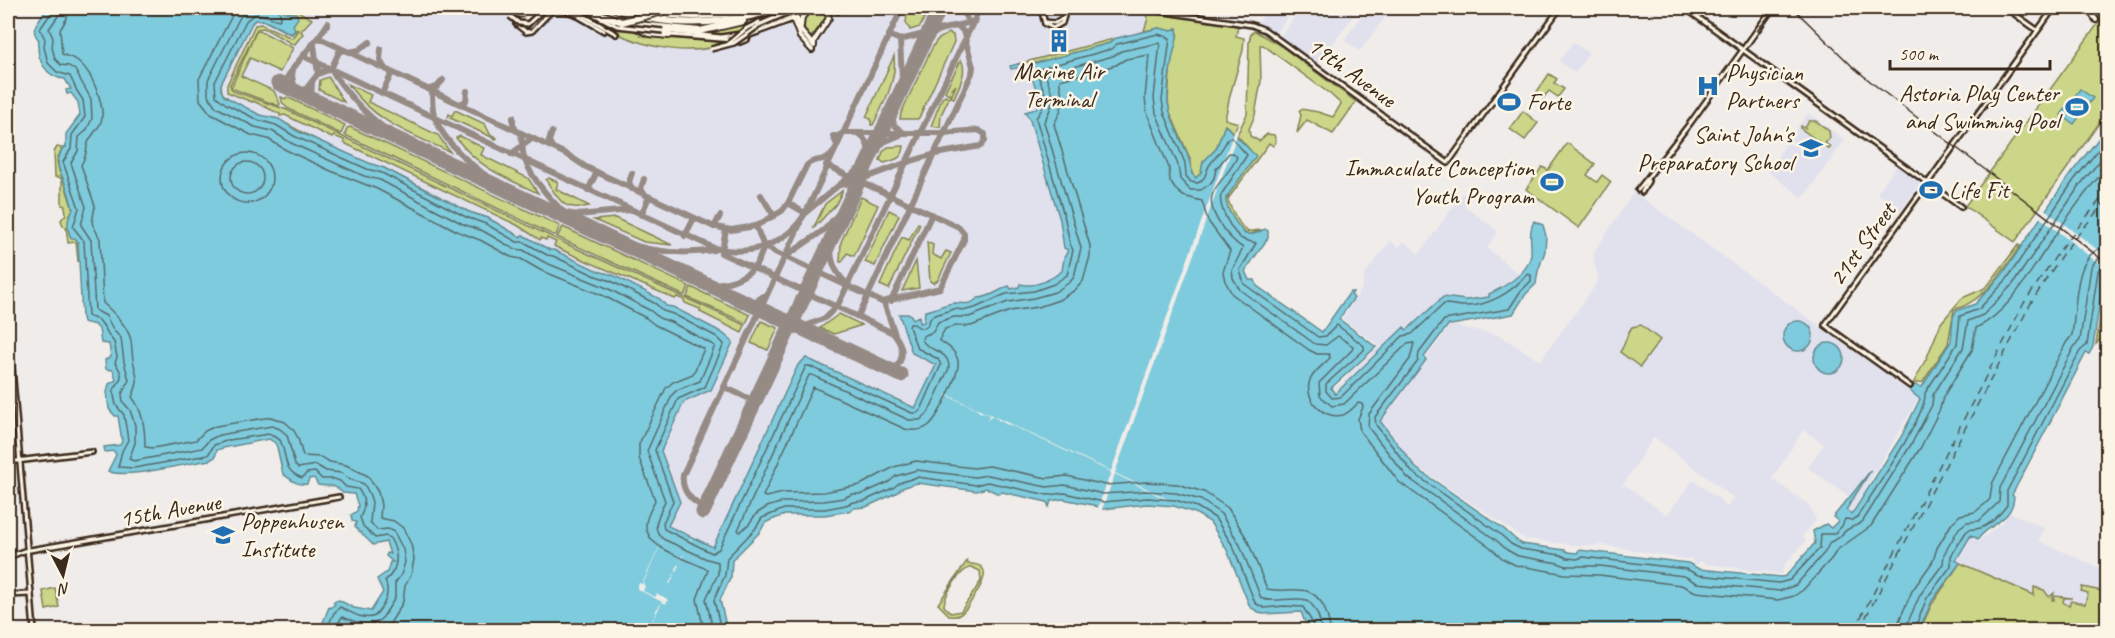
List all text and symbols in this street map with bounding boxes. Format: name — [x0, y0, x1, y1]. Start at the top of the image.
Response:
building icon: Marine Air Terminal — [1046, 28, 1072, 54]
street label: 19th Avenue — [1302, 30, 1404, 115]
scale bar — [1890, 33, 2050, 71]
text: 500 m — [1899, 43, 1940, 65]
place label: Marine Air Terminal — [1014, 56, 1107, 114]
place label: Physician Partners — [1726, 57, 1803, 115]
hospital icon: Physician Partners — [1695, 73, 1721, 99]
place label: Astoria Play Center and Swimming Pool — [1899, 78, 2063, 136]
place label: Forte — [1527, 87, 1572, 117]
sports icon: Forte — [1496, 89, 1522, 115]
sports icon: Astoria Play Center and Swimming Pool — [2064, 94, 2090, 120]
place label: Saint John's Preparatory School — [1638, 119, 1797, 177]
school or university icon: Saint John's Preparatory School — [1798, 135, 1824, 161]
place label: Immaculate Conception Youth Program — [1345, 153, 1535, 211]
sports icon: Immaculate Conception Youth Program — [1539, 169, 1565, 195]
place label: Life Fit — [1949, 175, 2010, 205]
sports icon: Life Fit — [1918, 177, 1944, 203]
street label: 21st Street — [1822, 195, 1903, 291]
street label: 15th Avenue — [117, 486, 225, 534]
place label: Poppenhusen Institute — [241, 506, 345, 564]
school or university icon: Poppenhusen Institute — [210, 522, 236, 548]
north arrow — [33, 545, 93, 605]
text: N — [56, 578, 71, 600]

